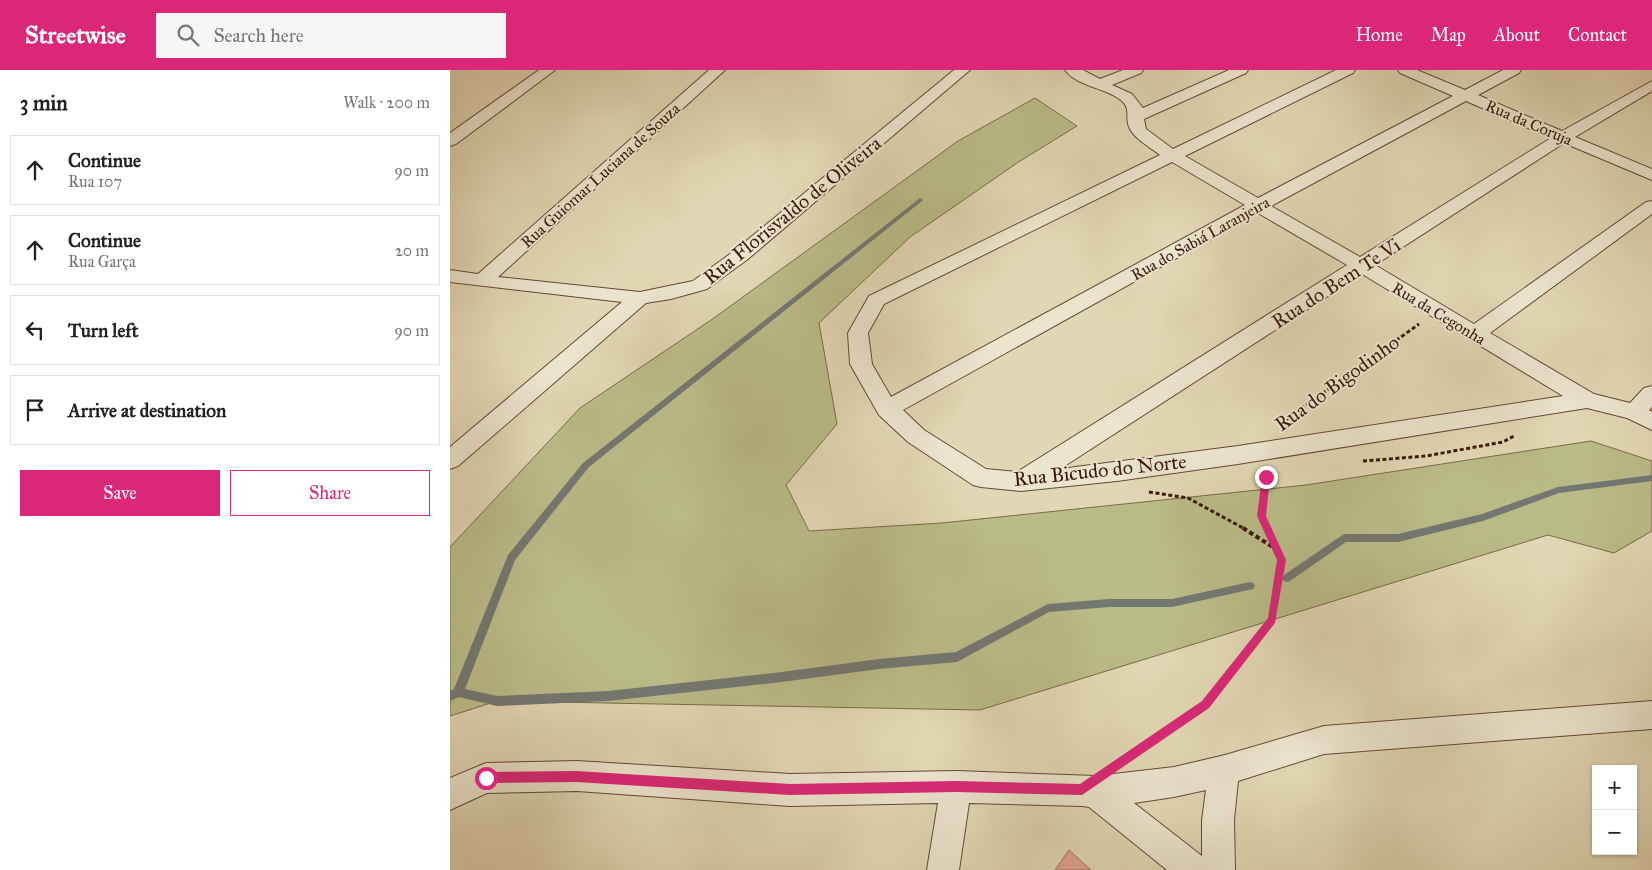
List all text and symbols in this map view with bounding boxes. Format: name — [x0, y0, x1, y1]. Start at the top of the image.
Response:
search box — [156, 13, 506, 58]
text: Streetwise — [25, 20, 126, 50]
icon: search — [174, 21, 202, 49]
text: Search here — [214, 24, 304, 47]
text: Home — [1356, 24, 1403, 46]
text: Map — [1431, 24, 1466, 46]
text: About — [1494, 24, 1540, 46]
text: Contact — [1568, 24, 1627, 46]
text: 3 min — [20, 90, 68, 116]
text: Walk · 200 m — [343, 93, 430, 112]
street label: Rua da Coruja — [1483, 96, 1575, 149]
street label: Rua Guiomar Luciana de Souza — [517, 99, 684, 252]
street label: Rua Florisvaldo de Oliveira — [698, 131, 886, 289]
text: Continue — [68, 149, 141, 172]
icon: ahead — [21, 156, 49, 184]
text: 90 m — [394, 161, 429, 180]
text: Rua 107 — [68, 172, 122, 191]
street label: Rua do Sabiá Laranjeira — [1128, 192, 1273, 284]
text: Continue — [68, 229, 141, 252]
street label: Rua do Bem Te Vi — [1267, 232, 1405, 334]
icon: ahead — [21, 236, 49, 264]
text: 20 m — [395, 241, 429, 260]
text: Rua Garça — [68, 252, 136, 271]
street label: Rua da Cegonha — [1388, 278, 1489, 350]
icon: left — [21, 316, 49, 344]
text: Turn left — [68, 319, 138, 342]
text: 90 m — [394, 321, 429, 340]
street label: Rua do Bigodinho — [1270, 330, 1404, 437]
icon: arrive — [21, 396, 49, 424]
text: Arrive at destination — [68, 399, 226, 422]
street label: Rua Bicudo do Norte — [1012, 449, 1188, 491]
route end — [1255, 466, 1278, 489]
button: Save — [20, 470, 220, 516]
button: Share — [230, 470, 430, 516]
map controls — [1592, 765, 1637, 855]
button: + — [1592, 765, 1637, 810]
route start — [475, 767, 498, 790]
button: − — [1592, 810, 1637, 855]

